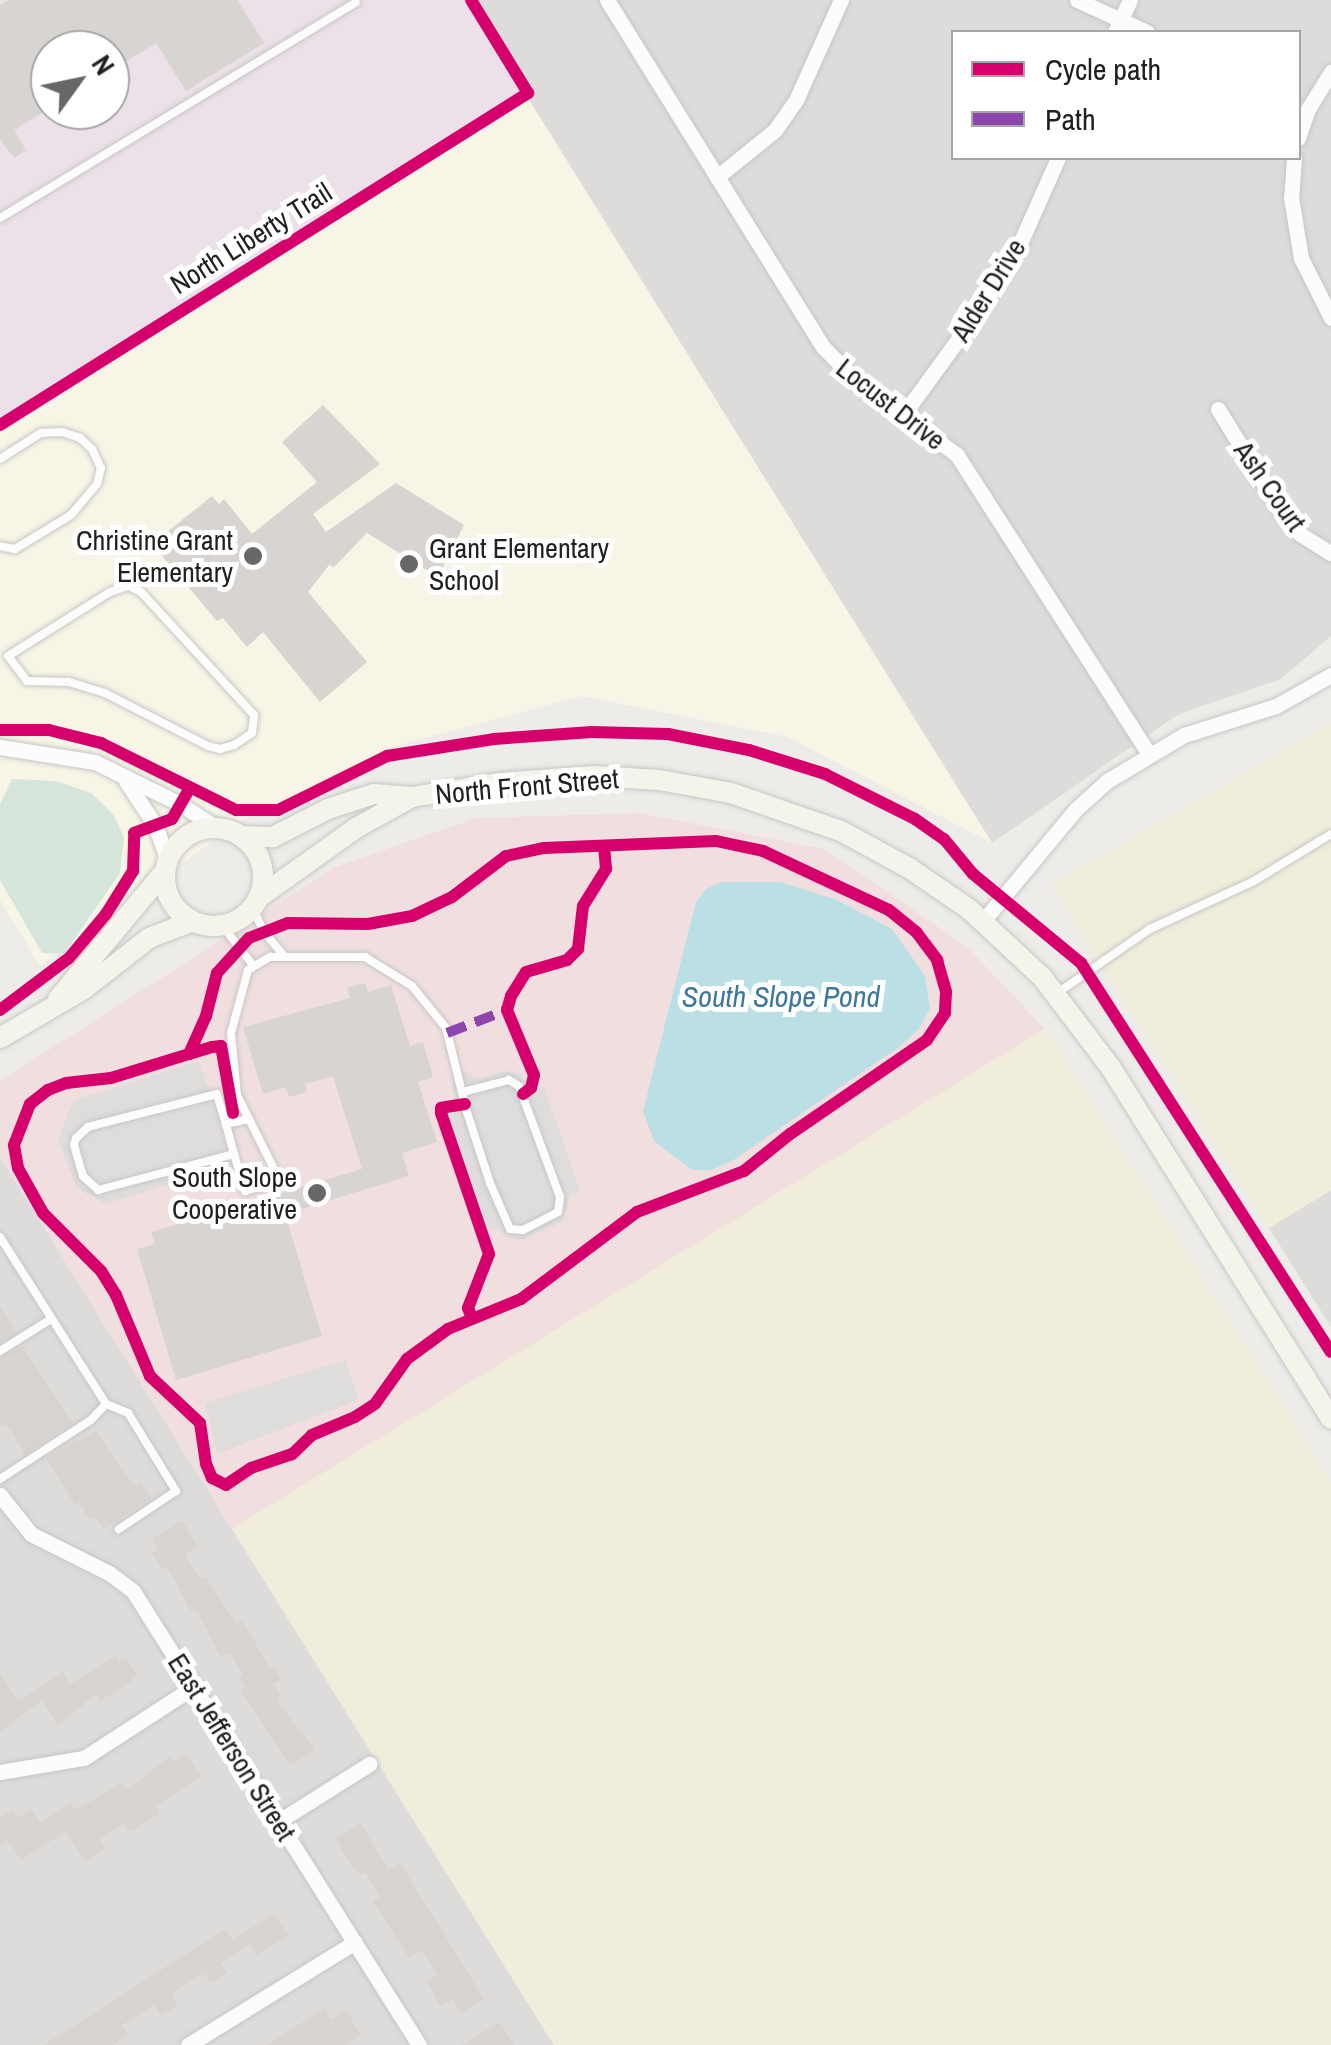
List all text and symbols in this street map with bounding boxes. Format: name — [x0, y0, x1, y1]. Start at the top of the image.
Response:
north arrow — [30, 30, 130, 130]
legend — [951, 30, 1301, 160]
text: N — [83, 47, 124, 82]
text: Cycle path — [1045, 49, 1161, 89]
text: Path — [1045, 99, 1096, 139]
street label: North Liberty Trail — [164, 175, 338, 301]
street label: Alder Drive — [943, 232, 1033, 348]
street label: Locust Drive — [830, 351, 952, 457]
street label: Ash Court — [1227, 435, 1313, 537]
place label: Christine Grant Elementary — [76, 523, 233, 589]
place label: Grant Elementary School — [429, 531, 609, 597]
marker: Christine Grant Elementary — [242, 545, 264, 567]
marker: Grant Elementary School — [398, 553, 420, 575]
street label: North Front Street — [434, 761, 620, 811]
water label: South Slope Pond — [682, 978, 880, 1014]
place label: South Slope Cooperative — [172, 1160, 297, 1226]
marker: South Slope Cooperative — [306, 1182, 328, 1204]
street label: East Jefferson Street — [161, 1647, 303, 1847]

